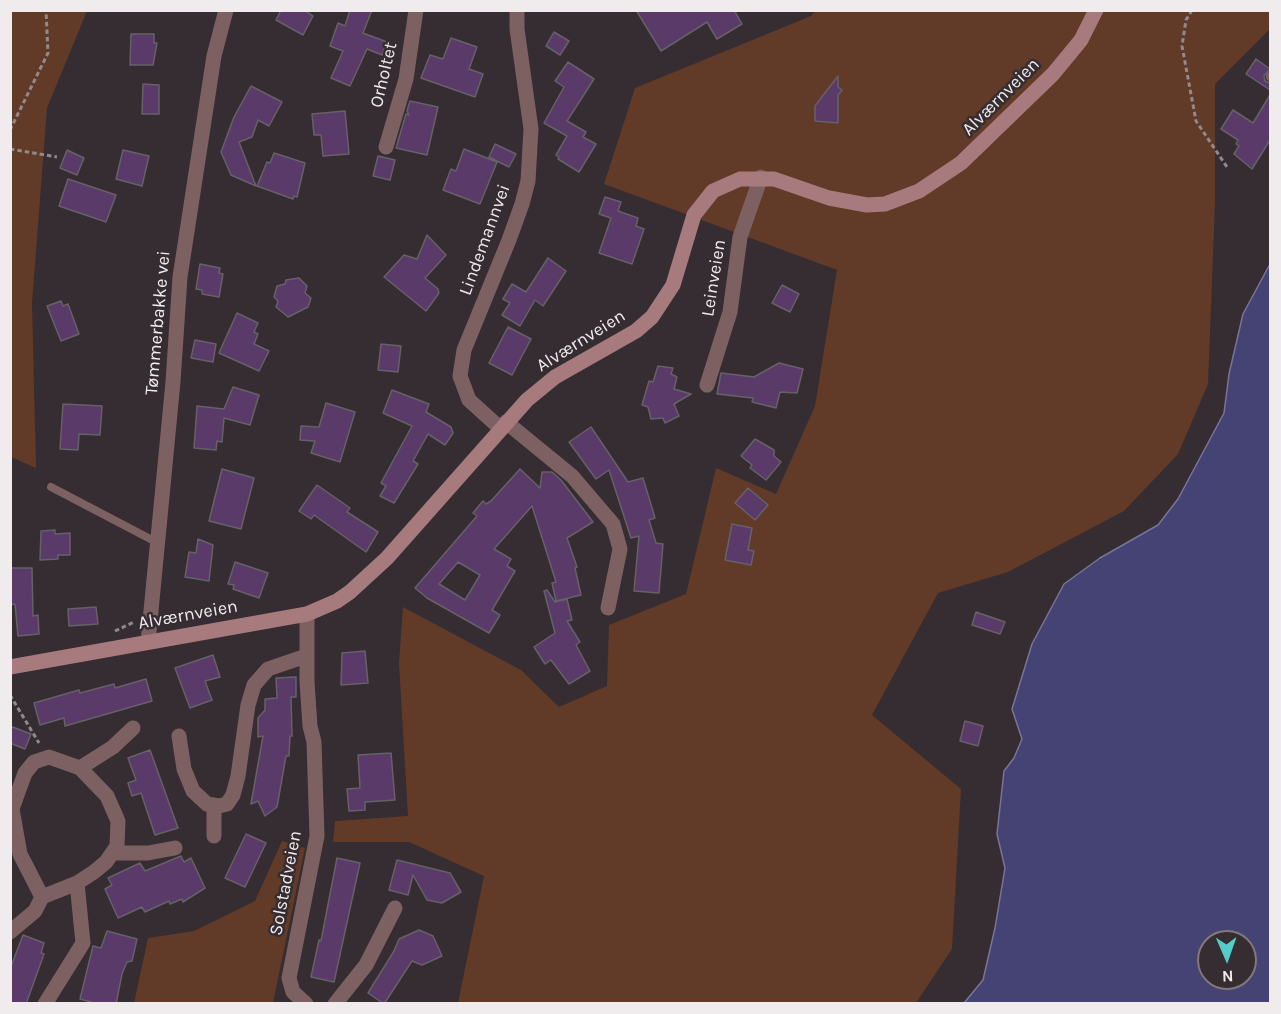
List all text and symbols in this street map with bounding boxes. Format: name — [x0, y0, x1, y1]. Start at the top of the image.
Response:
street label: Orholtet — [366, 40, 402, 110]
street label: Alværnveien — [958, 54, 1044, 140]
street label: Lindemannvei — [455, 181, 515, 299]
street label: Leinveien — [697, 238, 731, 318]
street label: Tømmerbakke vei — [141, 250, 175, 396]
street label: Alværnveien — [533, 305, 629, 377]
street label: Alværnveien — [136, 596, 240, 634]
street label: Solstadveien — [265, 829, 307, 937]
north arrow — [1197, 930, 1257, 990]
text: N — [1222, 967, 1234, 986]

